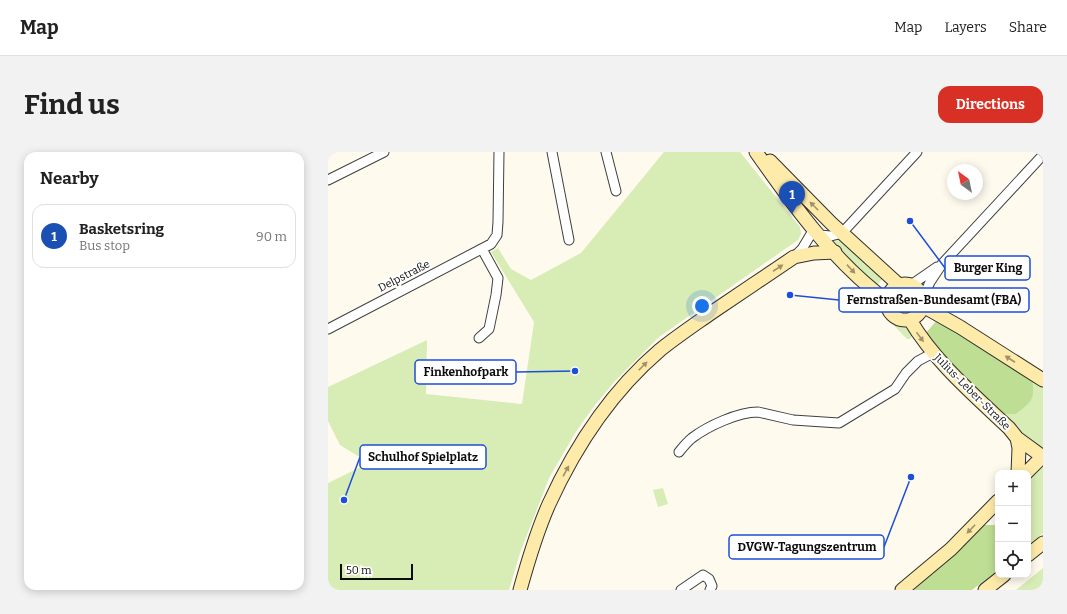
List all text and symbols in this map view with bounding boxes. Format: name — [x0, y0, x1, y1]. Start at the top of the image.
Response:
text: Map — [20, 16, 59, 39]
text: Map — [894, 19, 922, 36]
text: Layers — [944, 19, 987, 36]
text: Share — [1009, 19, 1047, 36]
button: Directions — [938, 86, 1043, 123]
text: Find us — [24, 88, 120, 121]
north arrow — [947, 164, 983, 200]
text: Nearby — [40, 168, 99, 189]
pin: 1 — [779, 181, 805, 214]
one-way arrow — [810, 201, 819, 211]
text: Basketsring — [79, 220, 164, 238]
text: 1 — [51, 229, 57, 244]
text: 90 m — [256, 229, 287, 244]
text: Bus stop — [79, 238, 130, 253]
callout: Burger King — [945, 256, 1030, 280]
street label: Delpstraße — [376, 257, 432, 295]
text: Burger King — [954, 261, 1022, 275]
one-way arrow — [773, 264, 783, 272]
one-way arrow — [846, 265, 855, 274]
callout: Fernstraßen-Bundesamt (FBA) — [839, 288, 1029, 312]
text: Fernstraßen-Bundesamt (FBA) — [847, 292, 1022, 307]
your location — [692, 296, 712, 316]
one-way arrow — [916, 332, 924, 342]
street label: Julius-Leber-Straße — [931, 351, 1013, 433]
one-way arrow — [1005, 355, 1015, 363]
callout: Finkenhofpark — [415, 360, 516, 384]
one-way arrow — [638, 362, 648, 371]
text: Finkenhofpark — [424, 365, 509, 379]
callout: Schulhof Spielplatz — [360, 445, 486, 469]
text: Schulhof Spielplatz — [368, 450, 478, 464]
one-way arrow — [562, 465, 569, 477]
map controls — [995, 470, 1031, 578]
button: + — [995, 470, 1031, 506]
button: − — [995, 506, 1031, 542]
one-way arrow — [966, 524, 976, 534]
callout: DVGW-Tagungszentrum — [729, 535, 884, 559]
text: DVGW-Tagungszentrum — [738, 540, 877, 554]
button: locate — [995, 542, 1031, 578]
scale bar — [340, 562, 413, 581]
text: 50 m — [346, 564, 372, 577]

